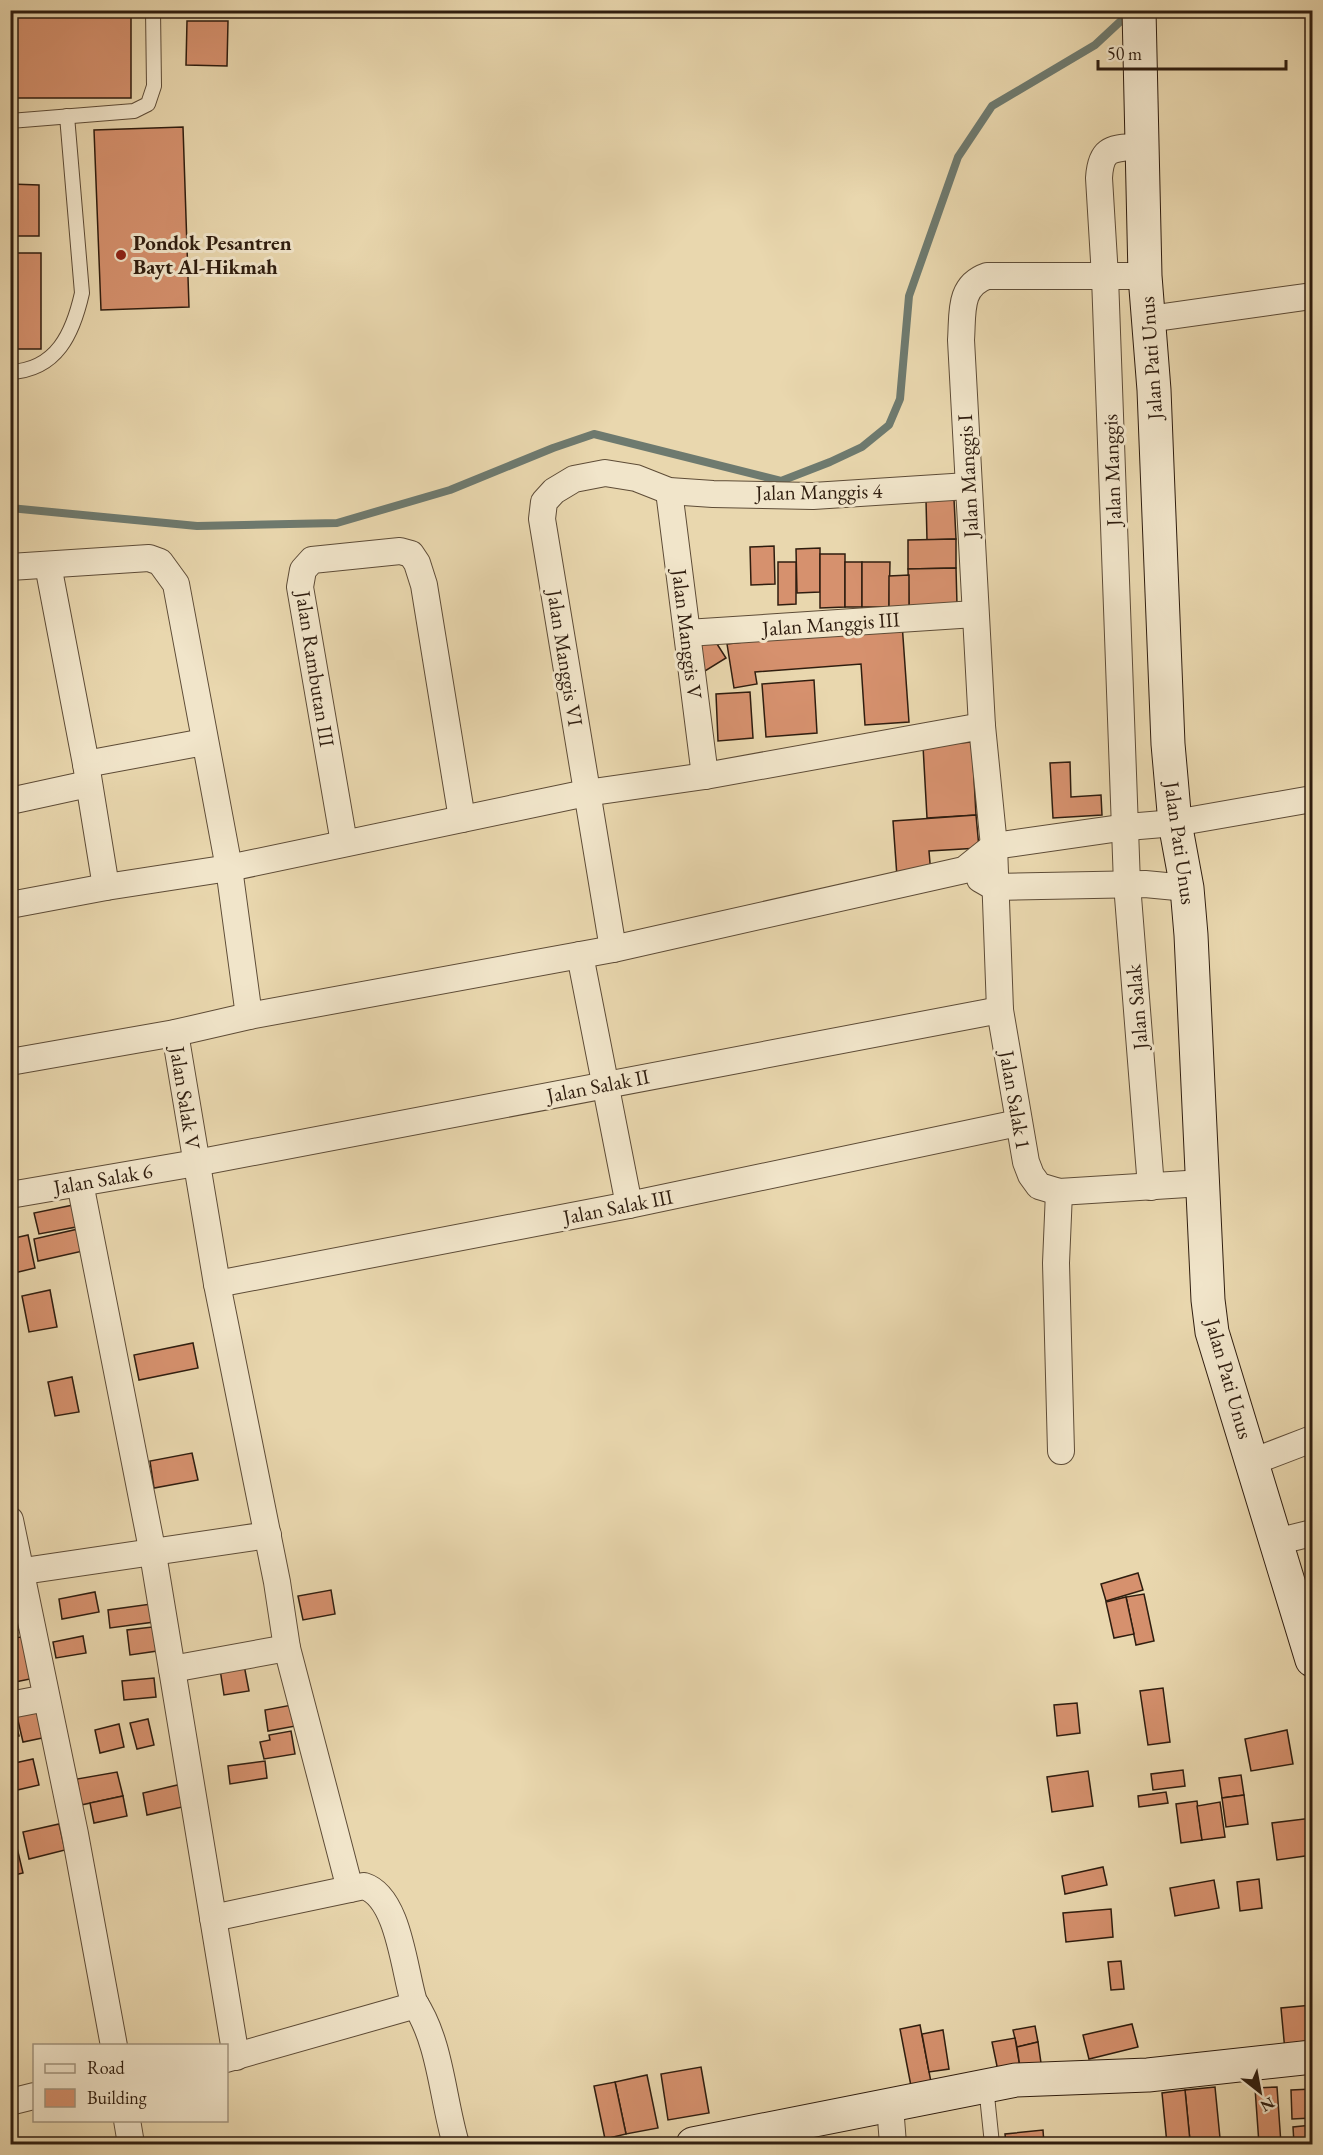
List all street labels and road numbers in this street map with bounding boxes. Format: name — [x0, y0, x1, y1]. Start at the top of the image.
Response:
street label: Jalan Pati Unus — [1133, 295, 1168, 423]
street label: Jalan Manggis — [1096, 413, 1127, 529]
street label: Jalan Manggis I — [951, 414, 984, 541]
street label: Jalan Manggis 4 — [753, 477, 883, 506]
street label: Jalan Manggis V — [666, 565, 709, 701]
street label: Jalan Manggis VI — [541, 586, 590, 728]
street label: Jalan Rambutan III — [290, 587, 341, 749]
street label: Jalan Manggis III — [759, 605, 901, 642]
street label: Jalan Pati Unus — [1158, 778, 1202, 906]
street label: Jalan Salak — [1119, 962, 1154, 1053]
street label: Jalan Salak V — [164, 1042, 207, 1152]
street label: Jalan Salak 1 — [993, 1046, 1037, 1151]
street label: Jalan Salak II — [542, 1062, 652, 1109]
street label: Jalan Salak 6 — [49, 1157, 154, 1201]
street label: Jalan Salak III — [559, 1183, 675, 1231]
street label: Jalan Pati Unus — [1199, 1314, 1260, 1442]

